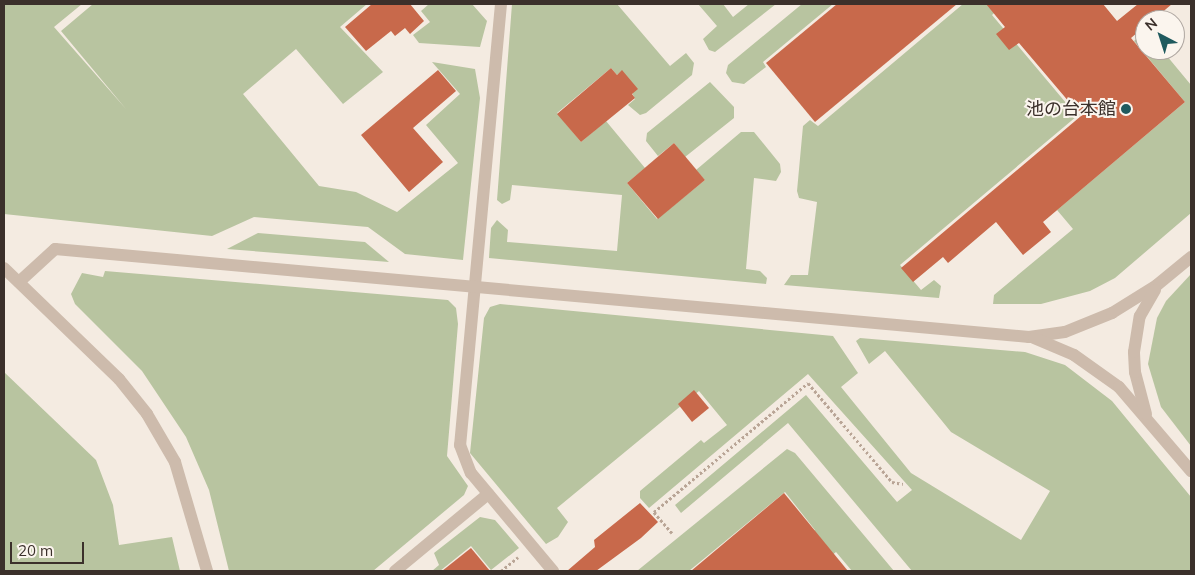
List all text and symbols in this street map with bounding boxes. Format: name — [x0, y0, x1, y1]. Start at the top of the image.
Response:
north arrow — [1135, 10, 1185, 60]
text: N — [1141, 14, 1161, 35]
place label: 池の台本館 — [1026, 98, 1116, 120]
marker: 池の台本館 — [1120, 103, 1132, 115]
scale bar — [12, 532, 86, 564]
text: 20 m — [18, 541, 53, 560]

